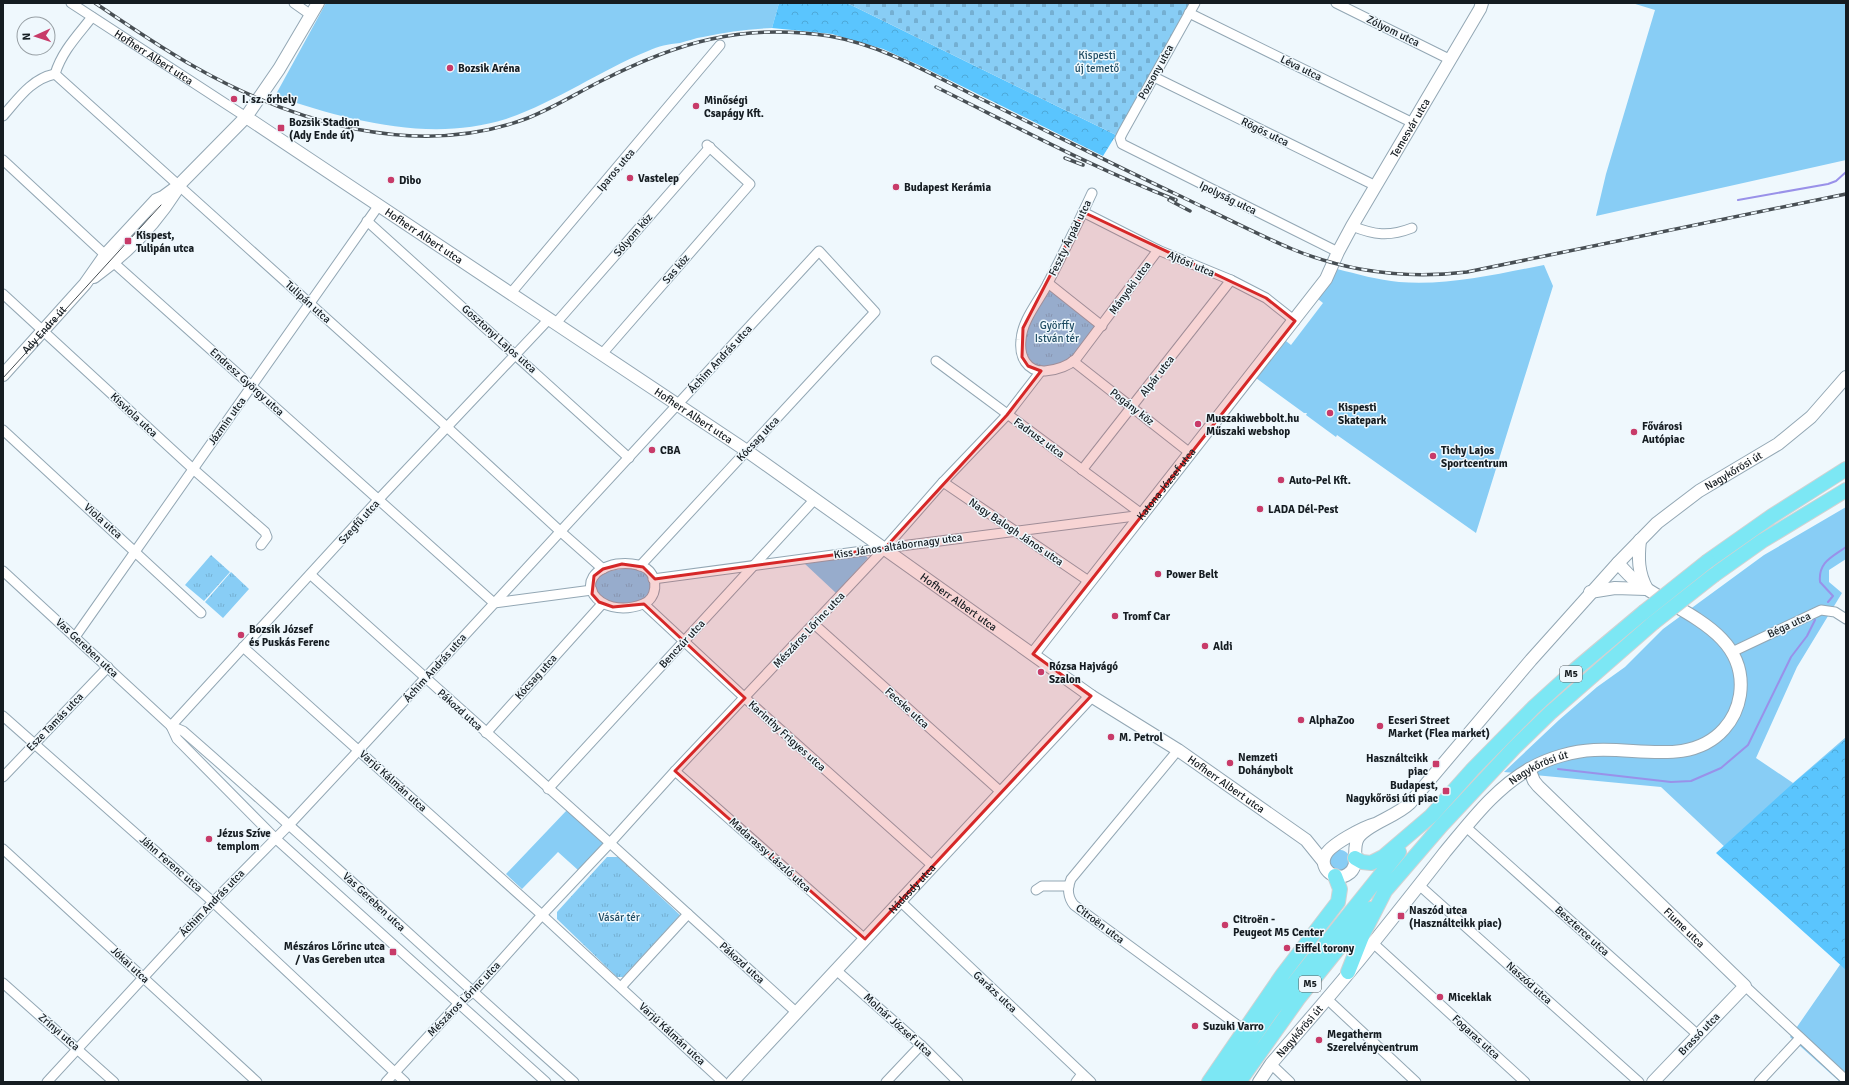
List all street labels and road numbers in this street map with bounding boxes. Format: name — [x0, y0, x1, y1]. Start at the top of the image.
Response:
street label: Zólyom utca — [1364, 13, 1422, 50]
street label: Hofherr Albert utca — [112, 27, 196, 88]
street label: Pozsony utca — [1136, 42, 1177, 102]
street label: Léva utca — [1278, 52, 1324, 84]
street label: Temesvár utca — [1387, 95, 1433, 160]
street label: Rögös utca — [1239, 115, 1291, 149]
street label: Iparos utca — [594, 146, 638, 194]
street label: Ipolyság utca — [1197, 179, 1259, 218]
street label: Feszty Árpád utca — [1045, 197, 1094, 278]
street label: Hofherr Albert utca — [383, 205, 466, 267]
street label: Sólyom köz — [611, 211, 655, 259]
street label: Ajtósi utca — [1165, 248, 1217, 280]
street label: Sas köz — [660, 252, 692, 286]
street label: Mányoki utca — [1106, 259, 1154, 317]
street label: Tulipán utca — [282, 278, 334, 326]
street label: Gosztonyi Lajos utca — [459, 302, 539, 376]
street label: Ady Endre út — [19, 303, 69, 356]
street label: Áchim András utca — [685, 321, 755, 396]
street label: Endresz György utca — [207, 345, 287, 419]
street label: Alpár utca — [1137, 353, 1177, 399]
street label: Hofherr Albert utca — [652, 385, 736, 446]
street label: Pogány köz — [1107, 386, 1157, 428]
street label: Kisviola utca — [108, 390, 161, 440]
street label: Jázmin utca — [205, 394, 249, 447]
street label: Kócsag utca — [734, 414, 782, 464]
street label: Fadrusz utca — [1011, 415, 1067, 461]
street label: Katona József utca — [1134, 445, 1198, 522]
street label: Nagykőrösi út — [1702, 448, 1765, 493]
street label: Nagy Balogh János utca — [966, 495, 1066, 569]
street label: Szegfű utca — [336, 497, 382, 547]
street label: Viola utca — [81, 501, 125, 542]
street label: Kiss János altábornagy utca — [833, 530, 964, 561]
street label: Hofherr Albert utca — [918, 570, 1000, 634]
street label: Mészáros Lőrinc utca — [770, 589, 848, 671]
street label: Béga utca — [1765, 609, 1813, 641]
street label: Vas Gereben utca — [53, 616, 121, 681]
street label: Benczúr utca — [656, 617, 708, 671]
street label: Áchim András utca — [400, 630, 469, 705]
street label: Kócsag utca — [512, 651, 560, 702]
road number: M5 — [1560, 666, 1582, 682]
street label: Fecske utca — [882, 685, 932, 731]
street label: Pákozd utca — [435, 686, 485, 734]
street label: Esze Tamás utca — [24, 690, 86, 754]
street label: Karinthy Frigyes utca — [746, 698, 829, 774]
street label: Varjú Kálmán utca — [357, 747, 430, 815]
street label: Nagykőrösi út — [1506, 748, 1570, 787]
street label: Hofherr Albert utca — [1185, 752, 1268, 816]
street label: Madarassy László utca — [727, 815, 814, 895]
street label: Jáhn Ferenc utca — [137, 833, 205, 895]
street label: Nádasdy utca — [885, 861, 938, 916]
street label: Áchim András utca — [176, 866, 247, 939]
street label: Vas Gereben utca — [340, 870, 408, 935]
street label: Citroën utca — [1073, 902, 1127, 947]
street label: Beszterce utca — [1552, 903, 1612, 959]
street label: Fiume utca — [1661, 905, 1708, 951]
street label: Pákozd utca — [717, 939, 767, 987]
street label: Jókai utca — [108, 944, 152, 986]
street label: Mészáros Lőrinc utca — [425, 959, 503, 1039]
street label: Naszód utca — [1503, 959, 1555, 1007]
street label: Garázs utca — [971, 969, 1020, 1016]
road number: M5 — [1299, 976, 1321, 992]
street label: Molnár József utca — [861, 991, 935, 1060]
street label: Varjú Kálmán utca — [636, 1000, 708, 1068]
street label: Nagykőrösi út — [1273, 1002, 1325, 1060]
street label: Brassó utca — [1675, 1010, 1723, 1058]
street label: Zrínyi utca — [36, 1011, 83, 1054]
street label: Fogaras utca — [1449, 1012, 1503, 1062]

